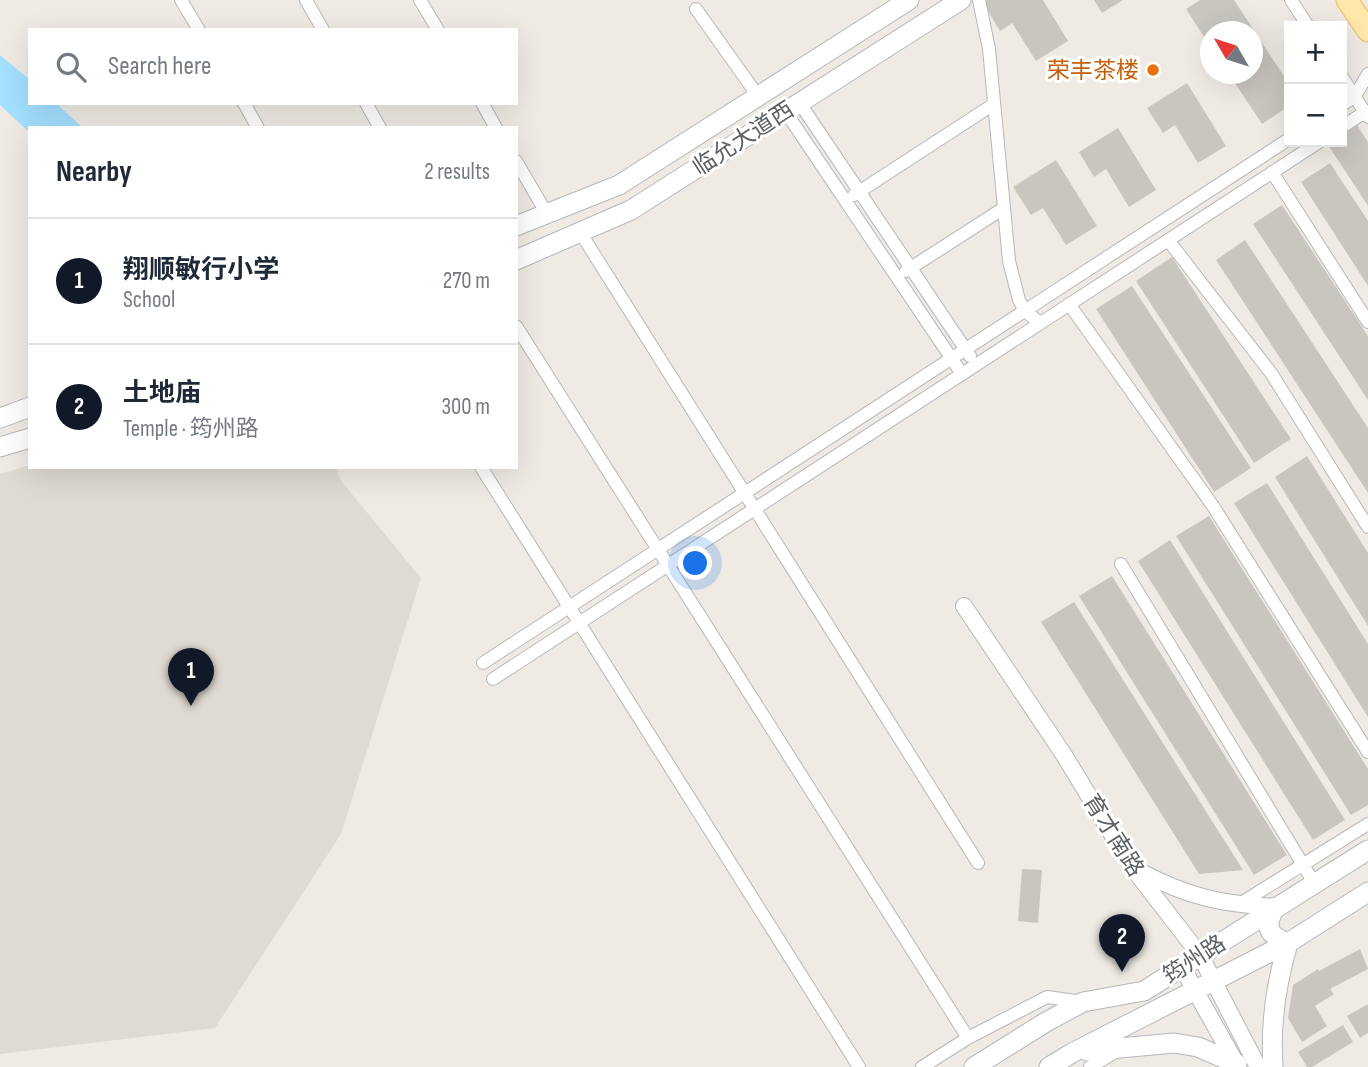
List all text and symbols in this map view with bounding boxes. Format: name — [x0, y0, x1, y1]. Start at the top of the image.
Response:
north arrow — [1200, 21, 1263, 84]
map controls — [1284, 21, 1347, 147]
button: + — [1284, 21, 1347, 84]
search box — [28, 28, 518, 105]
icon: search — [52, 48, 90, 86]
text: Search here — [108, 51, 211, 82]
place label: 荣丰茶楼 — [1047, 57, 1139, 85]
marker: 荣丰茶楼 — [1145, 62, 1161, 78]
button: − — [1284, 84, 1347, 147]
street label: 临允大道西 — [688, 96, 799, 182]
text: Nearby — [56, 154, 132, 190]
text: 2 results — [424, 158, 490, 186]
text: 翔顺敏行小学 — [123, 255, 279, 286]
text: 1 — [74, 267, 84, 295]
text: 270 m — [443, 267, 490, 295]
text: School — [123, 286, 175, 314]
text: 土地庙 — [123, 378, 201, 409]
text: 2 — [74, 393, 84, 421]
text: 300 m — [441, 393, 490, 421]
text: Temple · 筠州路 — [123, 415, 259, 443]
your location — [678, 546, 712, 580]
pin: 1 — [168, 648, 214, 706]
street label: 育才南路 — [1077, 789, 1149, 882]
pin: 2 — [1099, 914, 1145, 972]
street label: 筠州路 — [1158, 929, 1231, 990]

